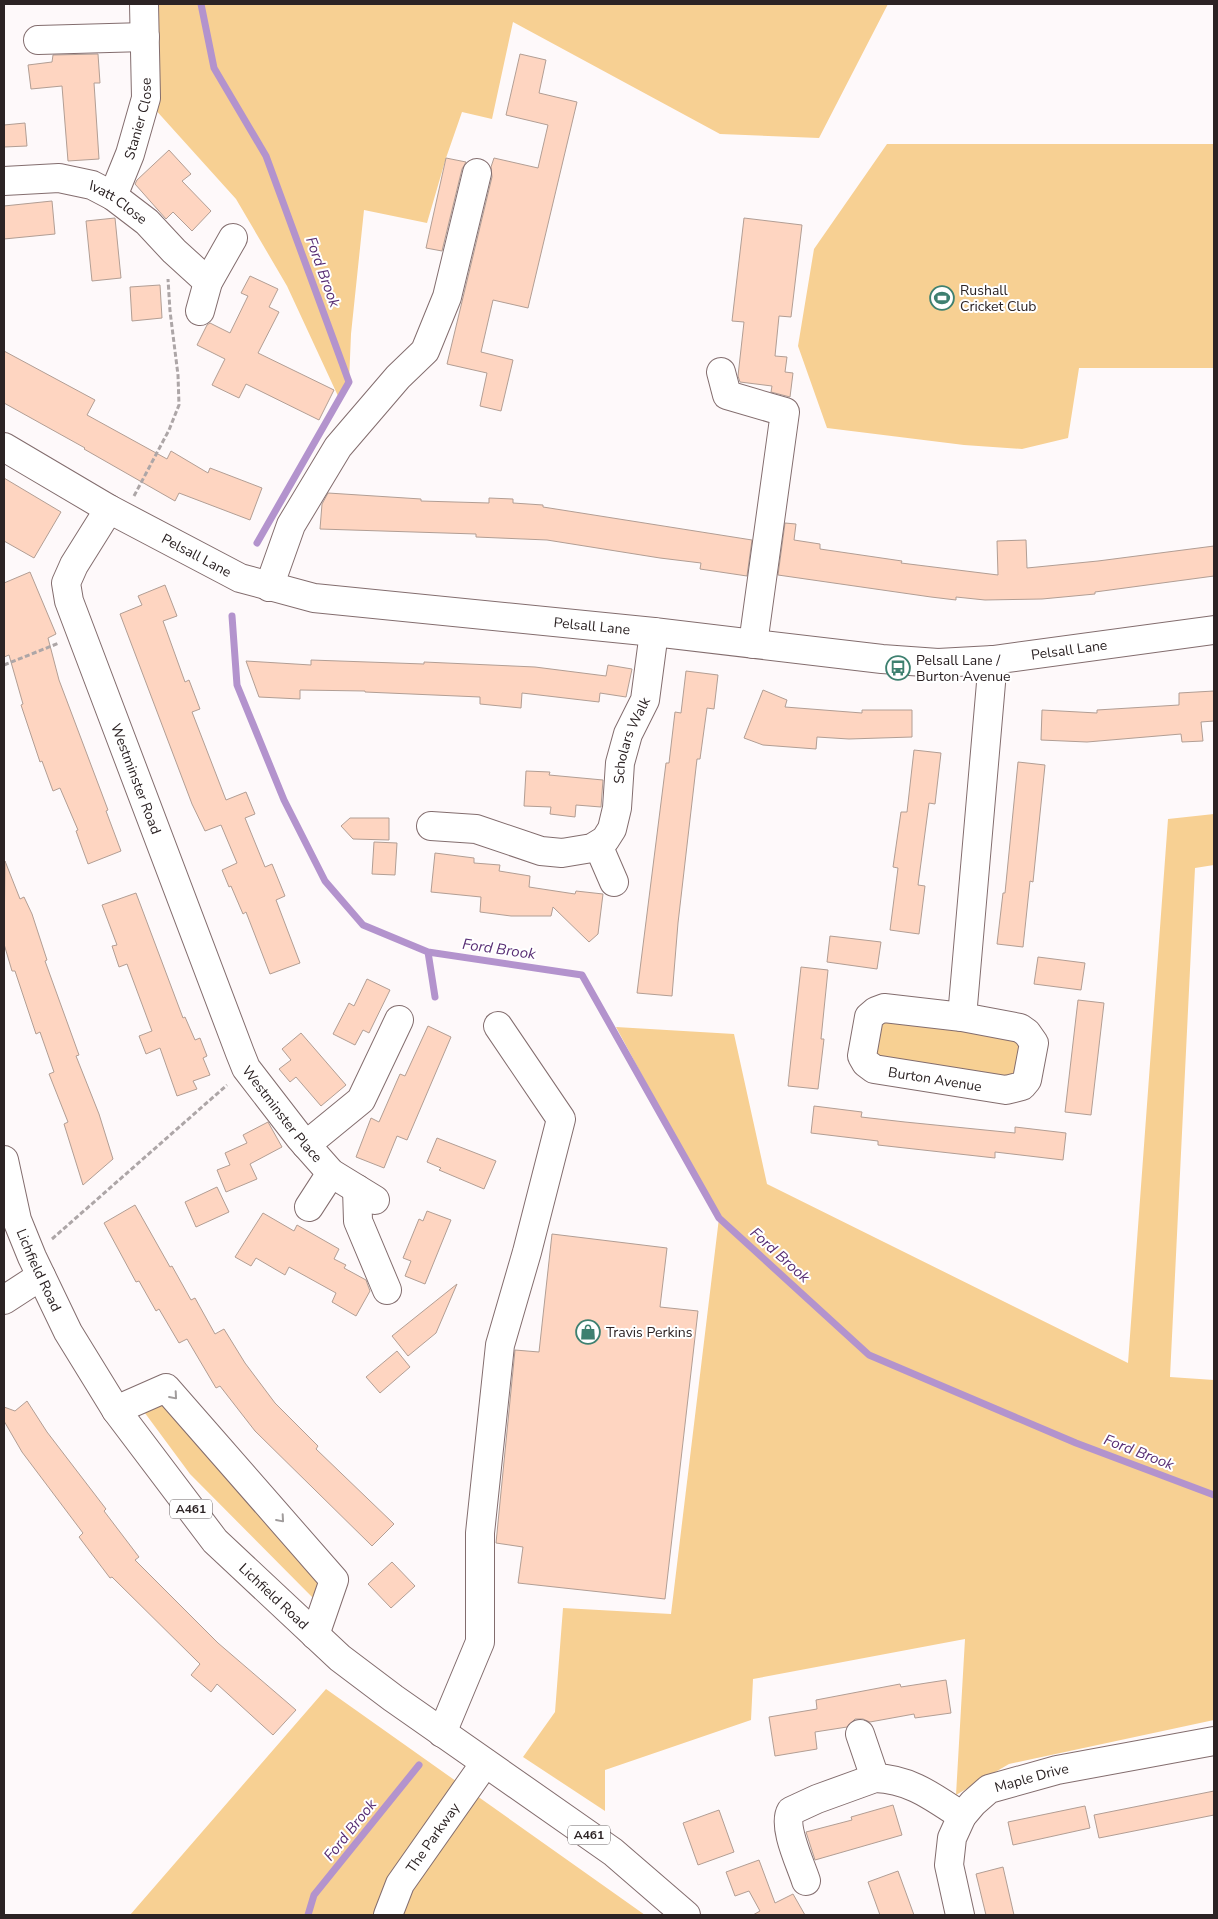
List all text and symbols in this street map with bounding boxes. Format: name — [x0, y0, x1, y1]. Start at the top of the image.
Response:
street label: Stanier Close — [120, 77, 156, 163]
street label: Ivatt Close — [88, 176, 151, 229]
water label: Ford Brook — [301, 234, 345, 311]
place label: Rushall Cricket Club — [960, 281, 1037, 316]
sports icon: Rushall Cricket Club — [929, 285, 955, 311]
street label: Pelsall Lane — [158, 529, 235, 582]
street label: Pelsall Lane — [553, 613, 631, 640]
street label: Pelsall Lane — [1030, 636, 1108, 665]
place label: Pelsall Lane / Burton Avenue — [916, 651, 1011, 686]
bus stop icon: Pelsall Lane / Burton Avenue — [885, 655, 911, 681]
street label: Scholars Walk — [610, 693, 655, 784]
street label: Westminster Road — [106, 721, 165, 837]
water label: Ford Brook — [461, 934, 537, 964]
street label: Westminster Place — [238, 1062, 326, 1167]
street label: Burton Avenue — [887, 1063, 983, 1096]
water label: Ford Brook — [746, 1223, 814, 1287]
street label: Lichfield Road — [12, 1226, 66, 1315]
shop icon: Travis Perkins — [575, 1319, 601, 1345]
place label: Travis Perkins — [606, 1323, 693, 1342]
one-way arrow — [168, 1391, 177, 1400]
water label: Ford Brook — [1101, 1429, 1177, 1475]
road number: A461 — [170, 1500, 212, 1518]
one-way arrow — [275, 1513, 284, 1522]
street label: Lichfield Road — [235, 1559, 313, 1634]
street label: Maple Drive — [993, 1759, 1070, 1797]
water label: Ford Brook — [319, 1795, 381, 1865]
street label: The Parkway — [402, 1798, 465, 1877]
road number: A461 — [568, 1826, 610, 1844]

